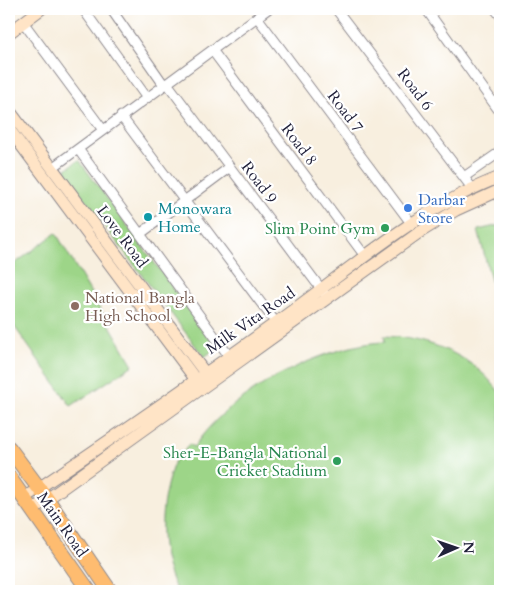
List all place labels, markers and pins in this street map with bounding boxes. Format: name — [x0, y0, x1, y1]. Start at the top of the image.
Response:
place label: Darbar Store — [418, 189, 465, 229]
place label: Monowara Home — [158, 198, 232, 238]
marker: Darbar Store — [402, 202, 414, 214]
marker: Monowara Home — [142, 211, 154, 223]
place label: Slim Point Gym — [265, 218, 375, 240]
marker: Slim Point Gym — [379, 222, 391, 234]
place label: National Bangla High School — [85, 287, 195, 327]
marker: National Bangla High School — [69, 300, 81, 312]
place label: Sher-E-Bangla National Cricket Stadium — [163, 442, 327, 482]
marker: Sher-E-Bangla National Cricket Stadium — [331, 455, 343, 467]

